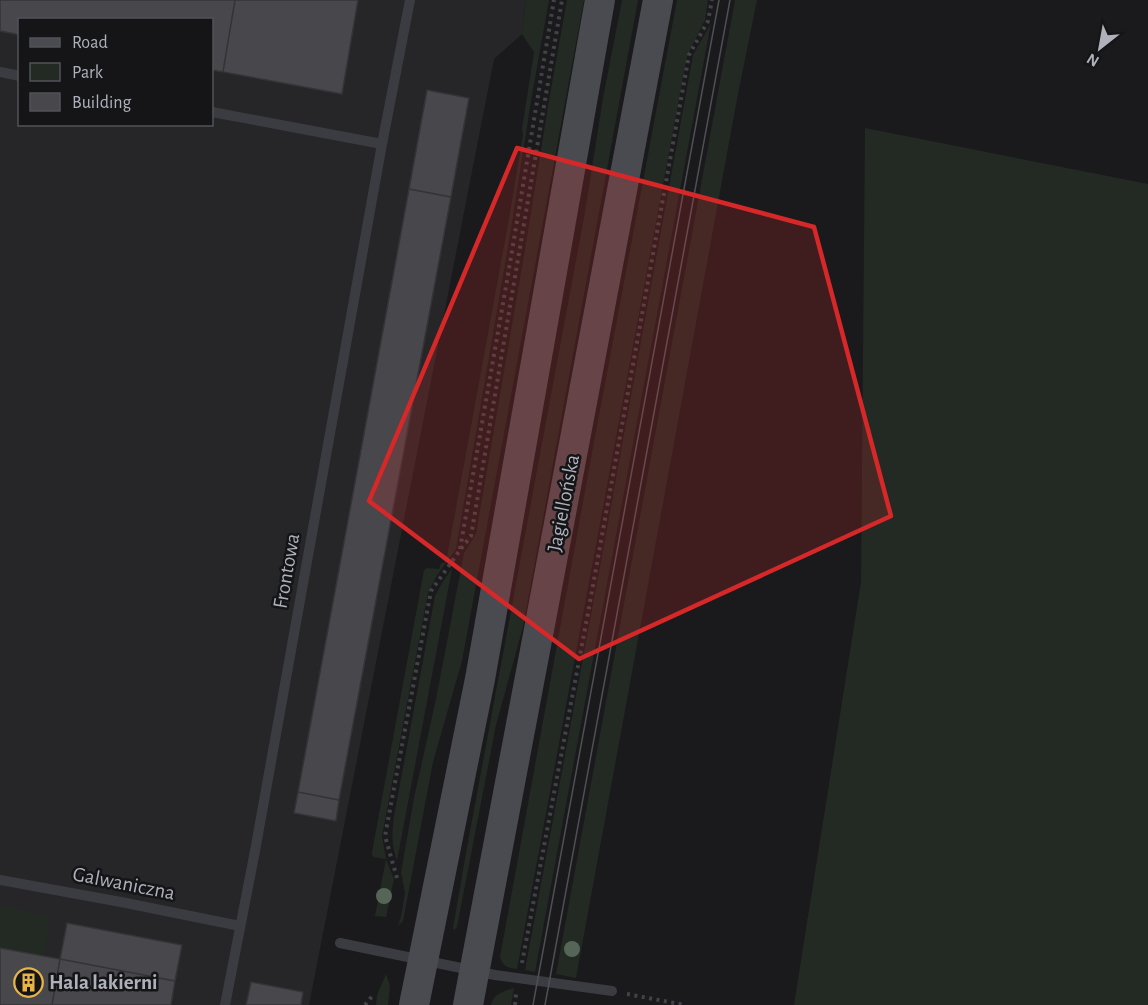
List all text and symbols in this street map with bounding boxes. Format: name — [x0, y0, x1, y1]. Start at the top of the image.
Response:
legend — [18, 18, 213, 126]
north arrow — [1070, 18, 1130, 78]
text: Road — [72, 34, 108, 52]
text: N — [1084, 50, 1102, 70]
text: Park — [72, 64, 104, 82]
text: Building — [72, 94, 132, 112]
street label: Jagiellońska — [544, 452, 583, 554]
street label: Frontowa — [270, 532, 303, 610]
street label: Galwaniczna — [71, 863, 177, 904]
building icon: Hala lakierni — [12, 966, 44, 998]
place label: Hala lakierni — [49, 972, 158, 993]

